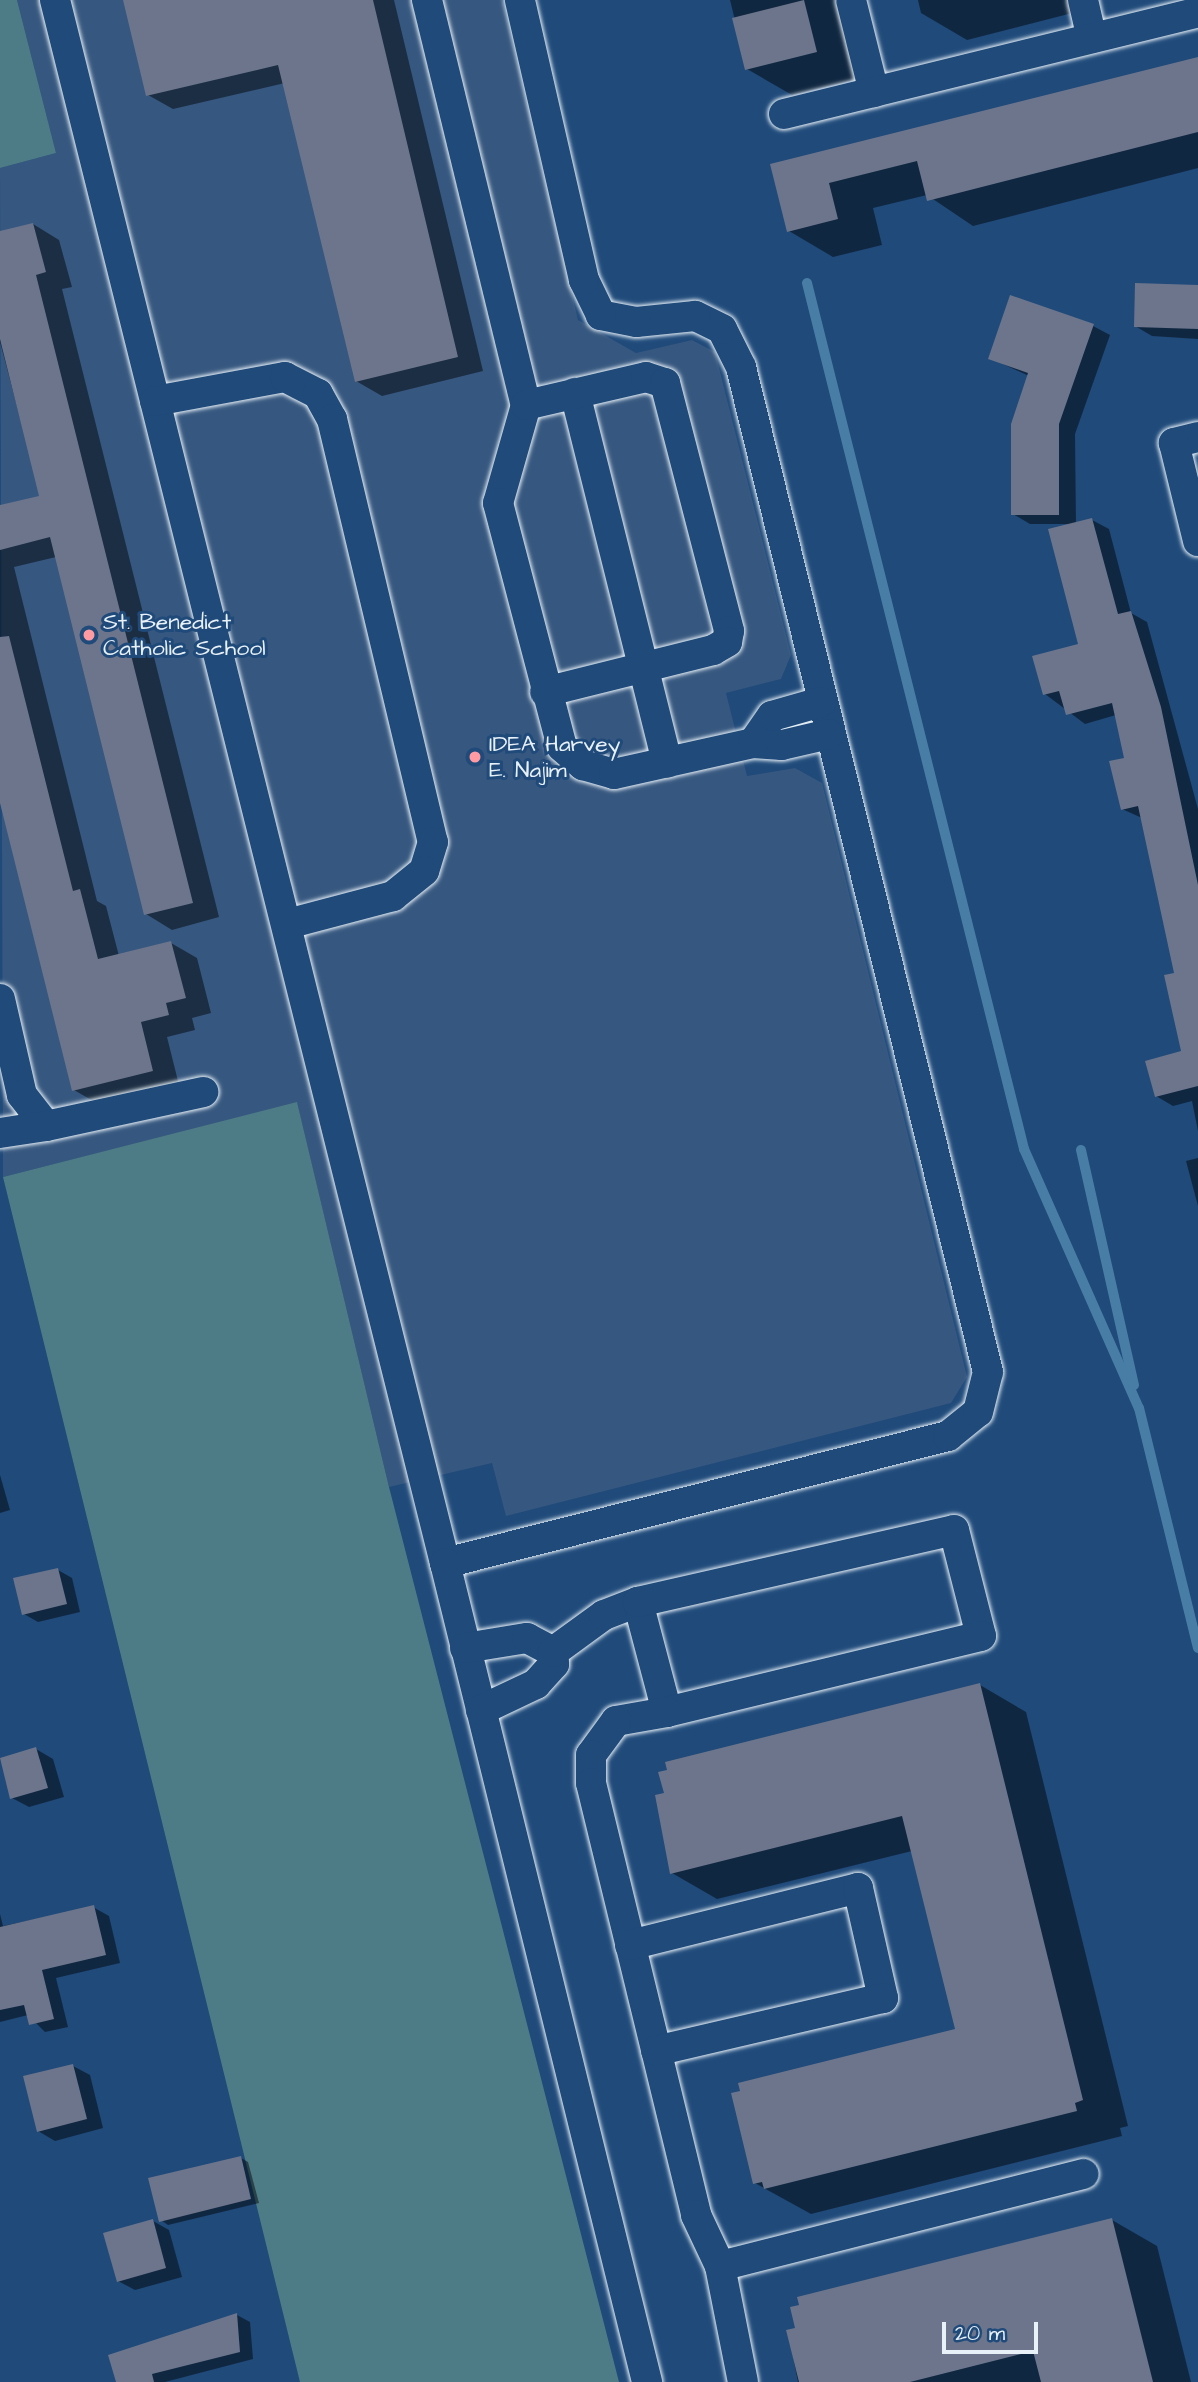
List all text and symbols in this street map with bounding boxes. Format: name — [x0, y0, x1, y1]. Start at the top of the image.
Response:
place label: St. Benedict Catholic School — [103, 608, 266, 662]
marker: St. Benedict Catholic School — [81, 627, 97, 643]
place label: IDEA Harvey E. Najim — [489, 730, 620, 784]
marker: IDEA Harvey E. Najim — [467, 749, 483, 765]
scale bar — [946, 2308, 1042, 2352]
text: 20 m — [955, 2319, 1005, 2348]

